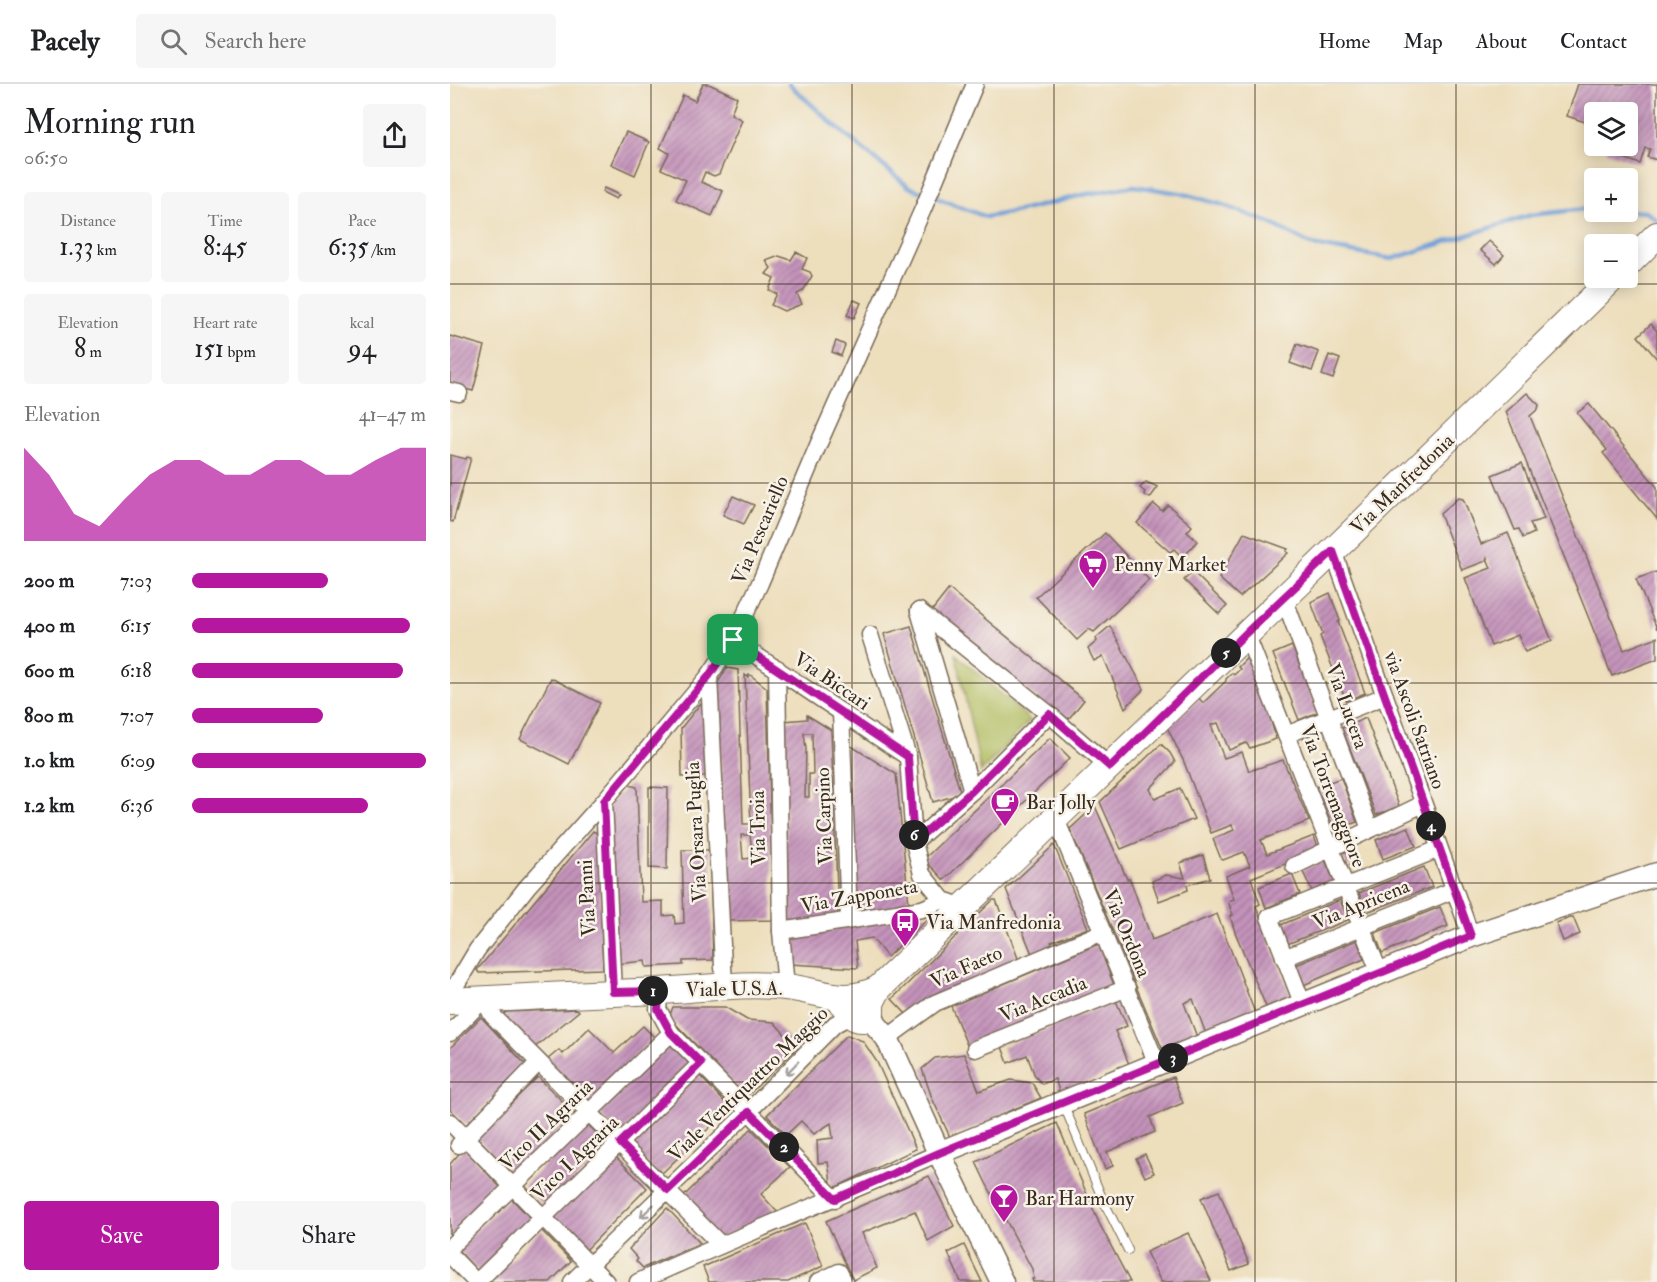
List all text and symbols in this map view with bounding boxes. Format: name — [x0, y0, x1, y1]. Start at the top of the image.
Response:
search box — [136, 14, 556, 68]
text: Pacely — [30, 24, 100, 59]
icon: search — [157, 25, 190, 58]
text: Search here — [205, 27, 306, 55]
text: Home — [1318, 28, 1370, 55]
text: Map — [1403, 28, 1443, 55]
text: About — [1476, 28, 1527, 55]
text: Contact — [1560, 28, 1627, 55]
text: Morning run — [24, 102, 196, 143]
map controls — [1584, 102, 1638, 288]
button: layers — [1584, 102, 1638, 156]
button: share — [363, 104, 426, 167]
text: 06:50 — [24, 145, 68, 170]
button: + — [1584, 168, 1638, 222]
text: Distance — [60, 211, 116, 231]
text: Time — [208, 211, 242, 231]
text: Pace — [348, 211, 376, 231]
text: 1.33 — [59, 231, 93, 263]
text: 8:45 — [203, 231, 247, 263]
text: 6:35 — [328, 231, 369, 263]
button: − — [1584, 234, 1638, 288]
text: km — [93, 240, 117, 260]
text: /km — [369, 240, 396, 260]
text: Elevation — [58, 313, 118, 333]
text: Heart rate — [192, 313, 258, 333]
text: kcal — [350, 313, 374, 333]
text: 8 — [74, 333, 86, 365]
text: 151 — [194, 333, 224, 365]
text: 94 — [348, 333, 376, 365]
text: m — [86, 342, 102, 362]
text: bpm — [224, 342, 256, 362]
text: Elevation — [24, 402, 100, 427]
text: 41–47 m — [359, 402, 426, 427]
street label: Via Manfredonia — [1345, 428, 1460, 540]
street label: Via Pescariello — [726, 472, 794, 588]
supermarket icon: Penny Market — [1077, 548, 1109, 590]
place label: Penny Market — [1114, 552, 1226, 577]
text: 200 m — [24, 568, 74, 593]
text: 7:03 — [120, 568, 152, 593]
text: 400 m — [24, 613, 75, 638]
text: 6:15 — [120, 613, 151, 638]
pin — [707, 614, 758, 665]
icon: arrive — [716, 623, 749, 656]
pin: 5 — [1211, 638, 1241, 668]
text: 5 — [1222, 643, 1230, 663]
street label: Via Biccari — [789, 646, 875, 716]
street label: via Ascoli Satriano — [1378, 647, 1452, 792]
text: 600 m — [24, 658, 74, 683]
text: 6:18 — [120, 658, 152, 683]
street label: Via Lucera — [1320, 660, 1374, 753]
text: 800 m — [24, 703, 74, 728]
text: 7:07 — [120, 703, 154, 728]
street label: Via Torremaggiore — [1294, 721, 1372, 871]
text: 1.0 km — [24, 748, 75, 773]
text: 6:09 — [120, 748, 156, 773]
street label: Via Orsara Puglia — [680, 760, 712, 903]
street label: Via Carpino — [810, 767, 839, 865]
cafe icon: Bar Jolly — [989, 786, 1021, 828]
street label: Via Troia — [745, 790, 771, 866]
place label: Bar Jolly — [1026, 790, 1096, 815]
text: 1.2 km — [24, 793, 74, 818]
text: 6:36 — [120, 793, 153, 818]
pin: 4 — [1416, 811, 1446, 841]
text: 4 — [1427, 816, 1435, 836]
pin: 6 — [899, 820, 929, 850]
text: 6 — [910, 825, 918, 845]
street label: Via Panni — [572, 859, 602, 937]
street label: Via Zapponeta — [799, 873, 920, 920]
street label: Via Apricena — [1309, 873, 1414, 936]
street label: Via Ordona — [1097, 885, 1157, 982]
bus stop icon: Via Manfredonia — [889, 906, 921, 948]
place label: Via Manfredonia — [926, 910, 1062, 935]
street label: Via Faeto — [926, 940, 1006, 994]
street label: Via Accadia — [996, 970, 1091, 1028]
pin: 1 — [638, 976, 668, 1006]
street label: Viale U.S.A. — [685, 976, 783, 1002]
text: 1 — [650, 981, 656, 1001]
street label: Viale Ventiquattro Maggio — [663, 1001, 833, 1167]
pin: 3 — [1158, 1043, 1188, 1073]
text: 3 — [1170, 1048, 1176, 1068]
one-way arrow — [784, 1061, 799, 1076]
street label: Vico II Agraria — [494, 1074, 599, 1176]
street label: Vico I Agraria — [526, 1109, 625, 1206]
pin: 2 — [769, 1132, 799, 1162]
text: 2 — [780, 1137, 788, 1157]
bar icon: Bar Harmony — [988, 1182, 1020, 1224]
place label: Bar Harmony — [1025, 1186, 1135, 1211]
button: Save — [24, 1201, 219, 1270]
button: Share — [231, 1201, 426, 1270]
one-way arrow — [639, 1203, 654, 1218]

